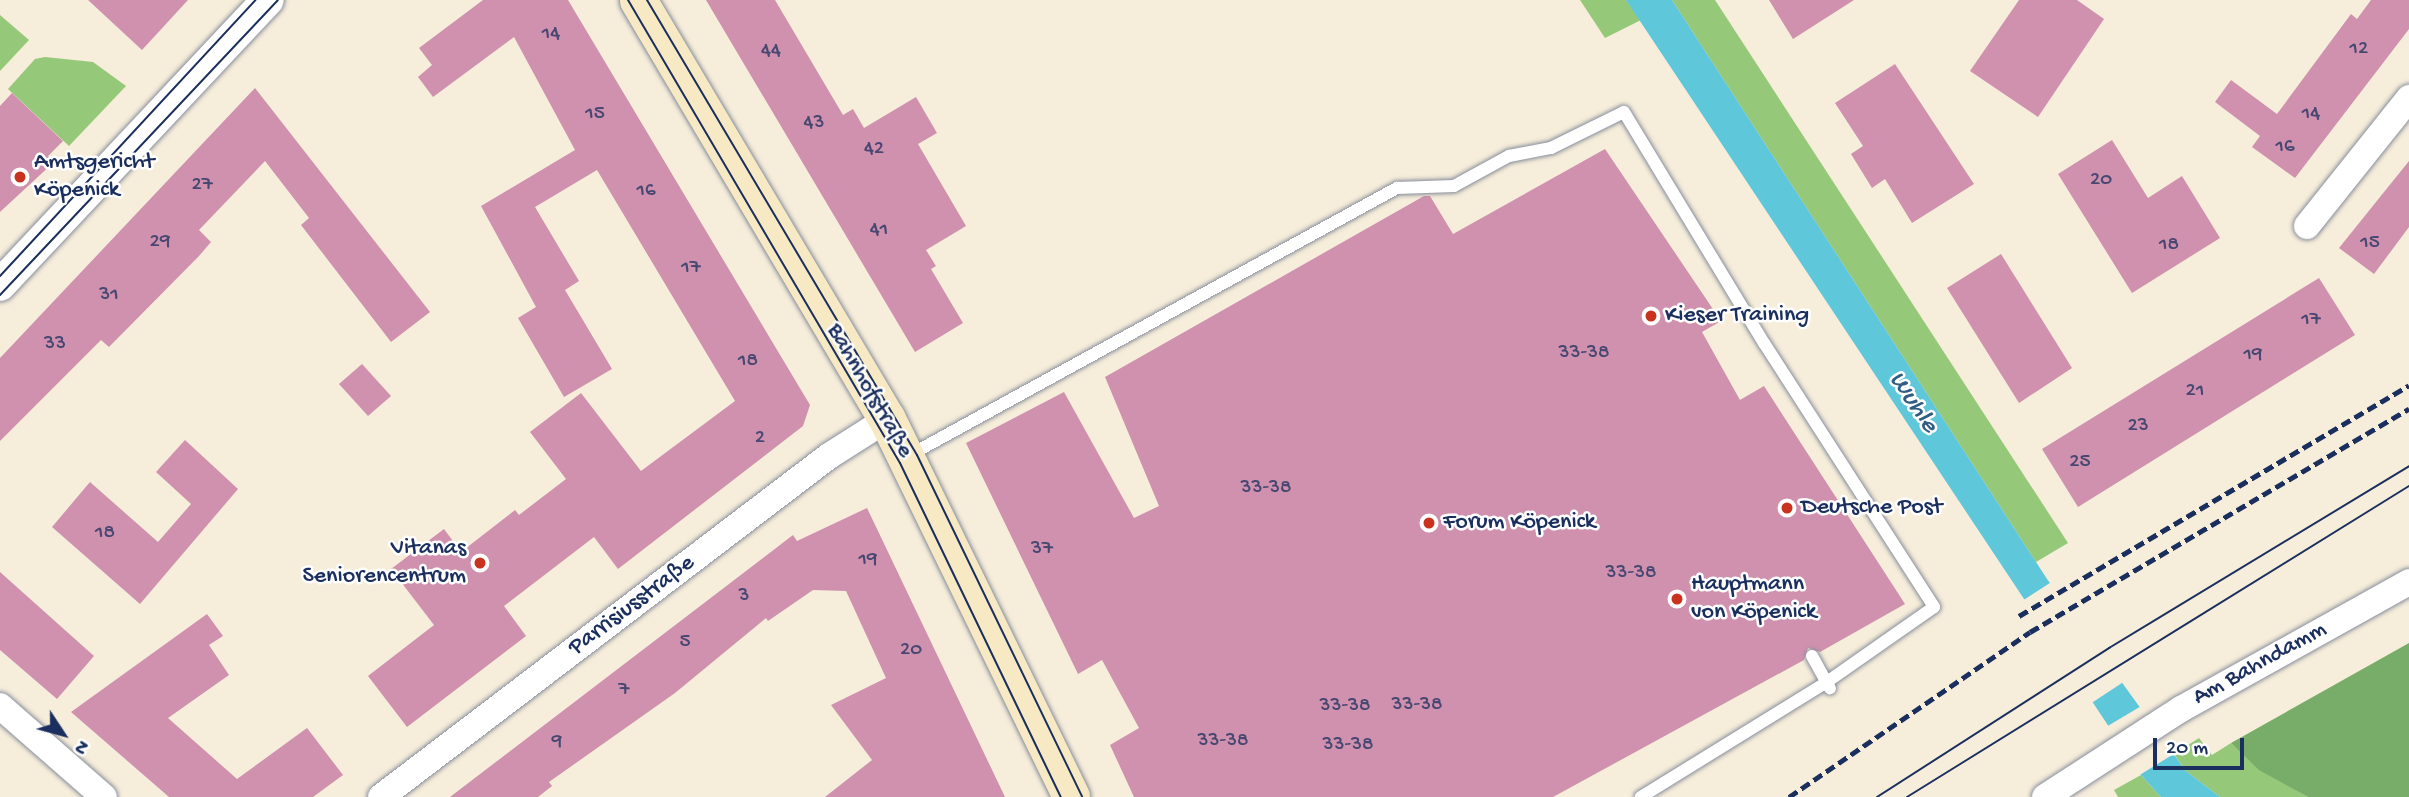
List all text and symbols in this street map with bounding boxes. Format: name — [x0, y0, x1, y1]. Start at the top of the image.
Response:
house number: 14 — [542, 22, 560, 48]
house number: 12 — [2350, 37, 2368, 63]
house number: 44 — [761, 39, 781, 65]
house number: 15 — [585, 102, 605, 128]
house number: 14 — [2302, 102, 2320, 128]
house number: 43 — [804, 111, 824, 137]
house number: 16 — [2275, 135, 2295, 161]
house number: 42 — [864, 137, 884, 163]
place label: Amtsgericht Köpenick — [34, 149, 154, 205]
house number: 20 — [2090, 168, 2112, 194]
marker: Amtsgericht Köpenick — [12, 169, 28, 185]
house number: 27 — [191, 173, 213, 199]
house number: 16 — [636, 179, 656, 205]
house number: 41 — [870, 218, 888, 244]
house number: 29 — [150, 230, 170, 256]
house number: 15 — [2360, 231, 2380, 257]
house number: 18 — [2159, 233, 2179, 259]
house number: 17 — [681, 256, 701, 282]
house number: 31 — [99, 283, 119, 309]
place label: Kieser Training — [1665, 302, 1809, 330]
marker: Kieser Training — [1643, 308, 1659, 324]
house number: 17 — [2301, 308, 2321, 334]
street label: Bahnhofstraße — [819, 319, 919, 463]
house number: 33 — [44, 332, 66, 358]
house number: 33-38 — [1559, 341, 1609, 367]
house number: 19 — [2243, 343, 2263, 369]
house number: 18 — [738, 349, 758, 375]
water label: Wuhle — [1880, 366, 1944, 440]
house number: 21 — [2186, 379, 2204, 405]
house number: 23 — [2127, 414, 2149, 440]
house number: 2 — [755, 426, 765, 452]
house number: 25 — [2069, 450, 2091, 476]
house number: 33-38 — [1241, 476, 1291, 502]
place label: Deutsche Post — [1801, 494, 1942, 522]
marker: Deutsche Post — [1779, 500, 1795, 516]
place label: Forum Köpenick — [1443, 509, 1596, 537]
marker: Forum Köpenick — [1421, 515, 1437, 531]
house number: 18 — [95, 521, 115, 547]
place label: Vitanas Seniorencentrum — [303, 535, 466, 591]
house number: 37 — [1031, 537, 1053, 563]
house number: 19 — [858, 548, 878, 574]
street label: Parrisiusstraße — [563, 549, 701, 663]
marker: Vitanas Seniorencentrum — [472, 555, 488, 571]
house number: 33-38 — [1606, 561, 1656, 587]
place label: Hauptmann von Köpenick — [1691, 571, 1816, 627]
house number: 3 — [739, 584, 749, 610]
marker: Hauptmann von Köpenick — [1669, 591, 1685, 607]
street label: Am Bahndamm — [2188, 615, 2332, 713]
house number: 5 — [679, 630, 691, 656]
house number: 20 — [900, 638, 922, 664]
house number: 7 — [619, 678, 629, 704]
house number: 33-38 — [1392, 693, 1442, 719]
house number: 33-38 — [1320, 694, 1370, 720]
north arrow — [28, 699, 98, 769]
scale bar — [2157, 724, 2248, 768]
house number: 33-38 — [1198, 729, 1248, 755]
house number: 9 — [552, 730, 562, 756]
house number: 33-38 — [1323, 733, 1373, 759]
text: N — [67, 735, 93, 758]
text: 20 m — [2166, 737, 2208, 762]

